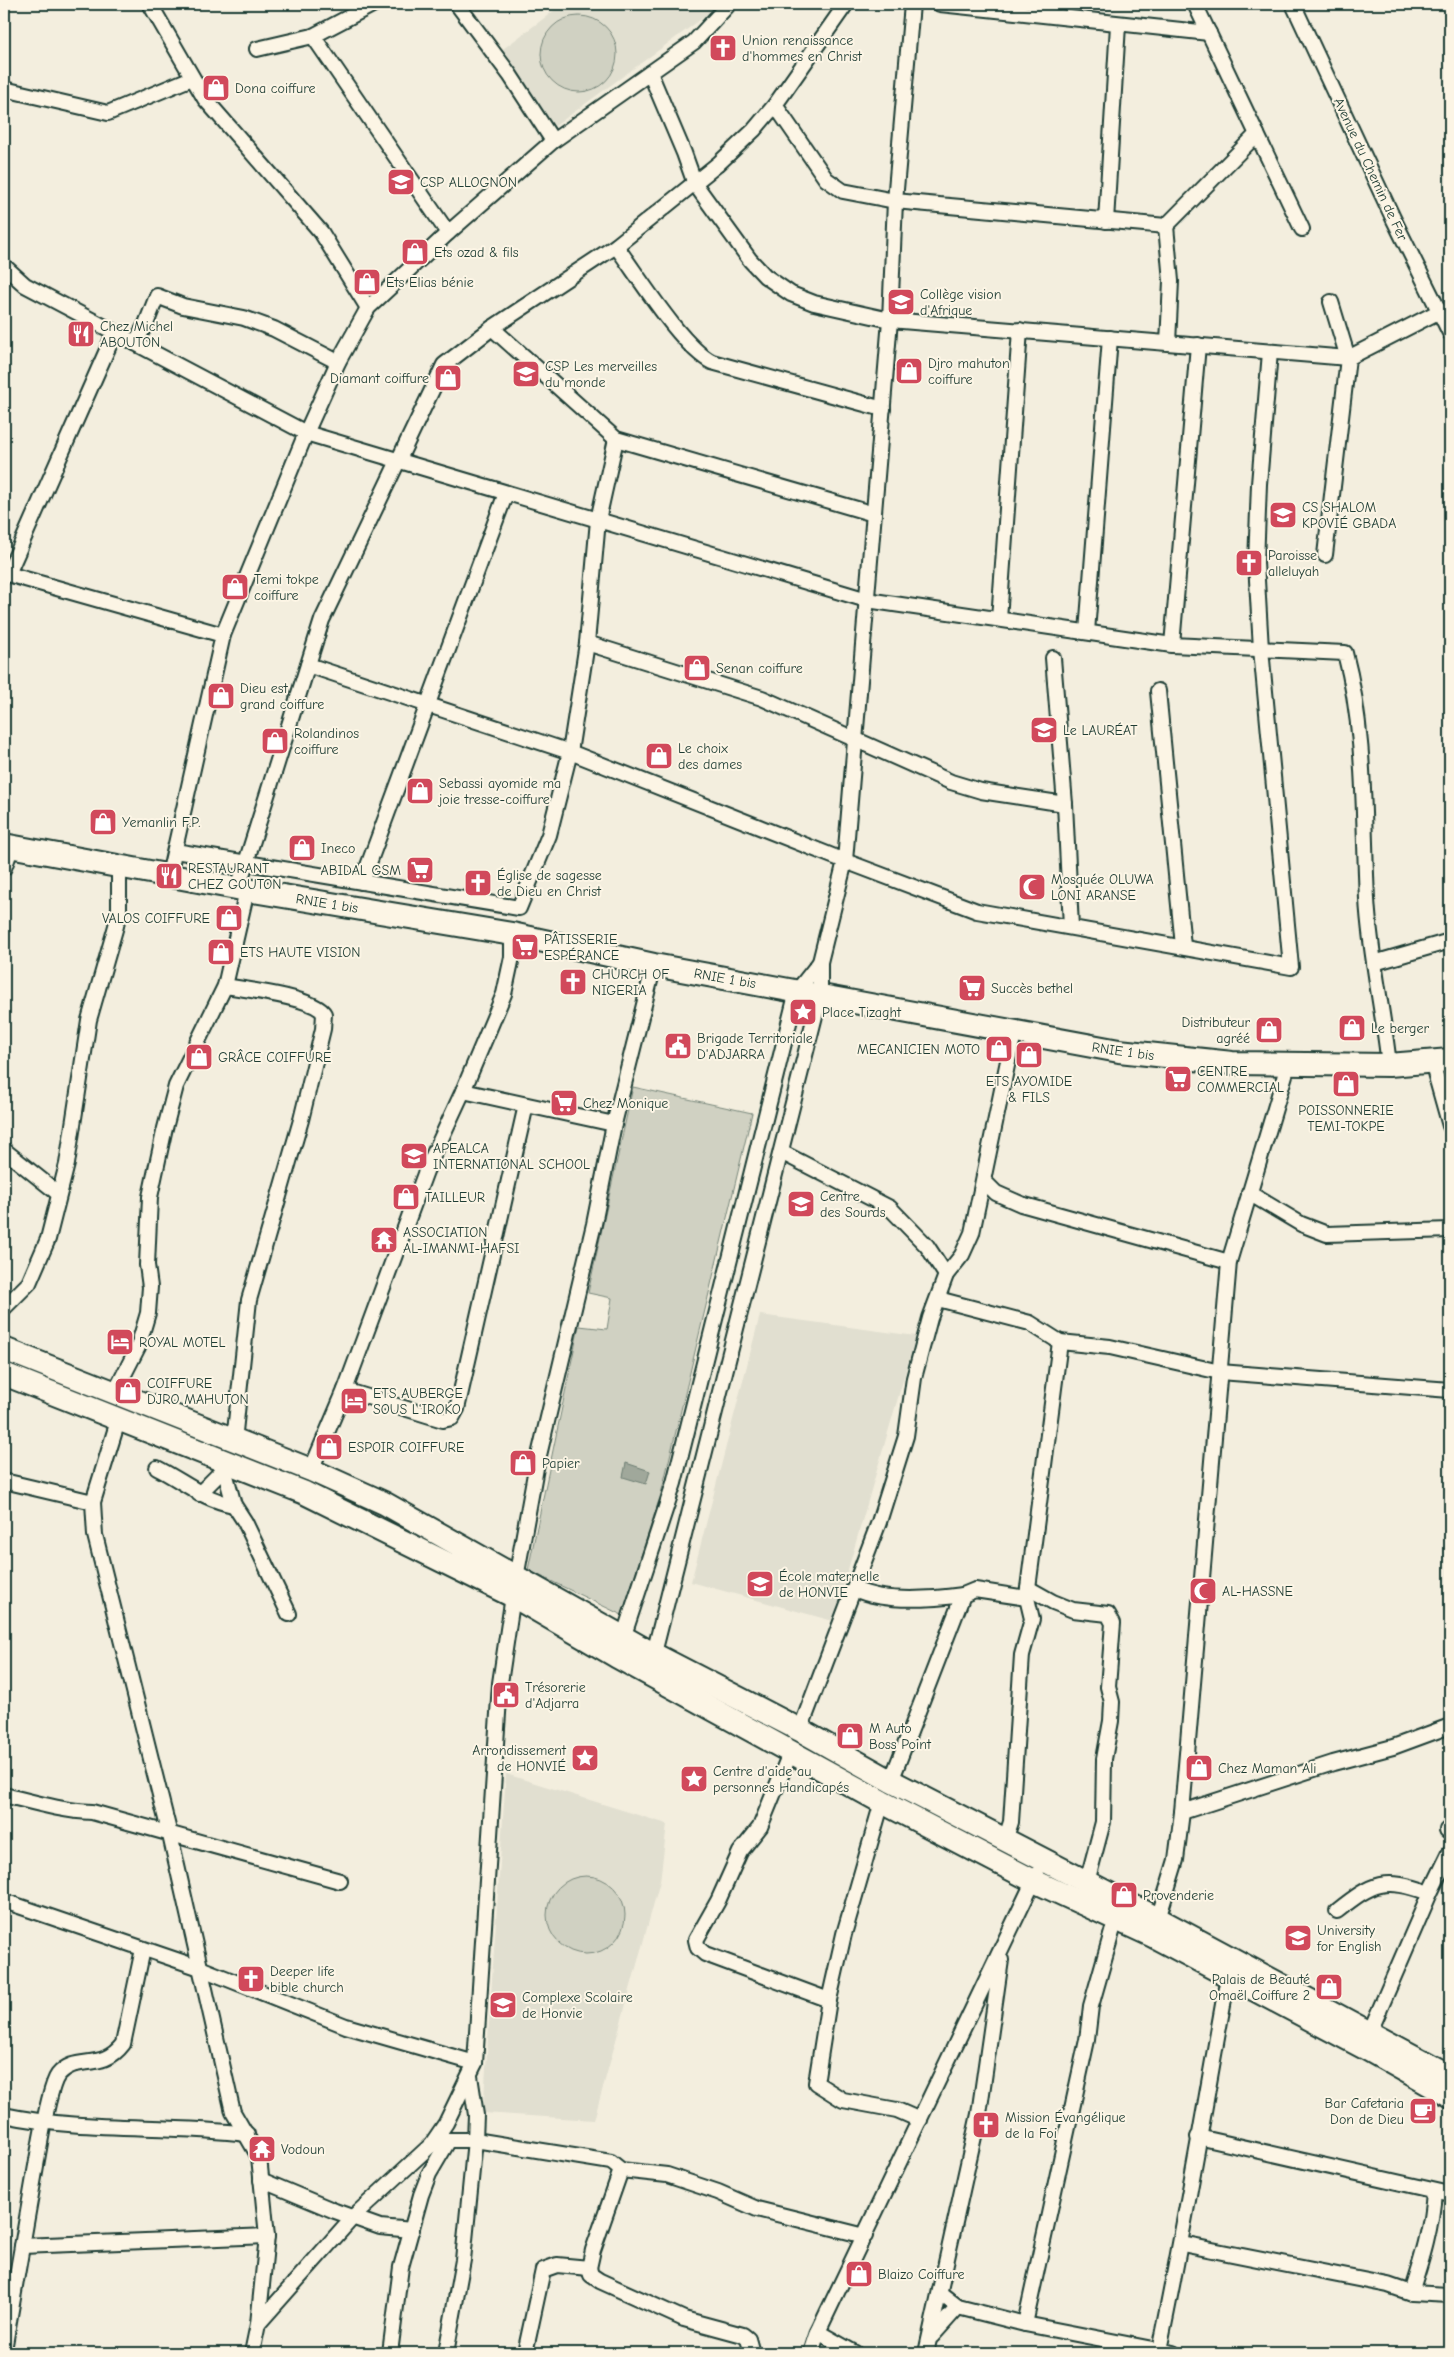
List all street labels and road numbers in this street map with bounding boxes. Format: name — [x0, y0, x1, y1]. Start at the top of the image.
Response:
street label: Avenue du Chemin de Fer — [1330, 95, 1411, 244]
street label: RNIE 1 bis — [295, 890, 359, 917]
street label: RNIE 1 bis — [692, 965, 758, 992]
street label: RNIE 1 bis — [1091, 1039, 1155, 1064]

